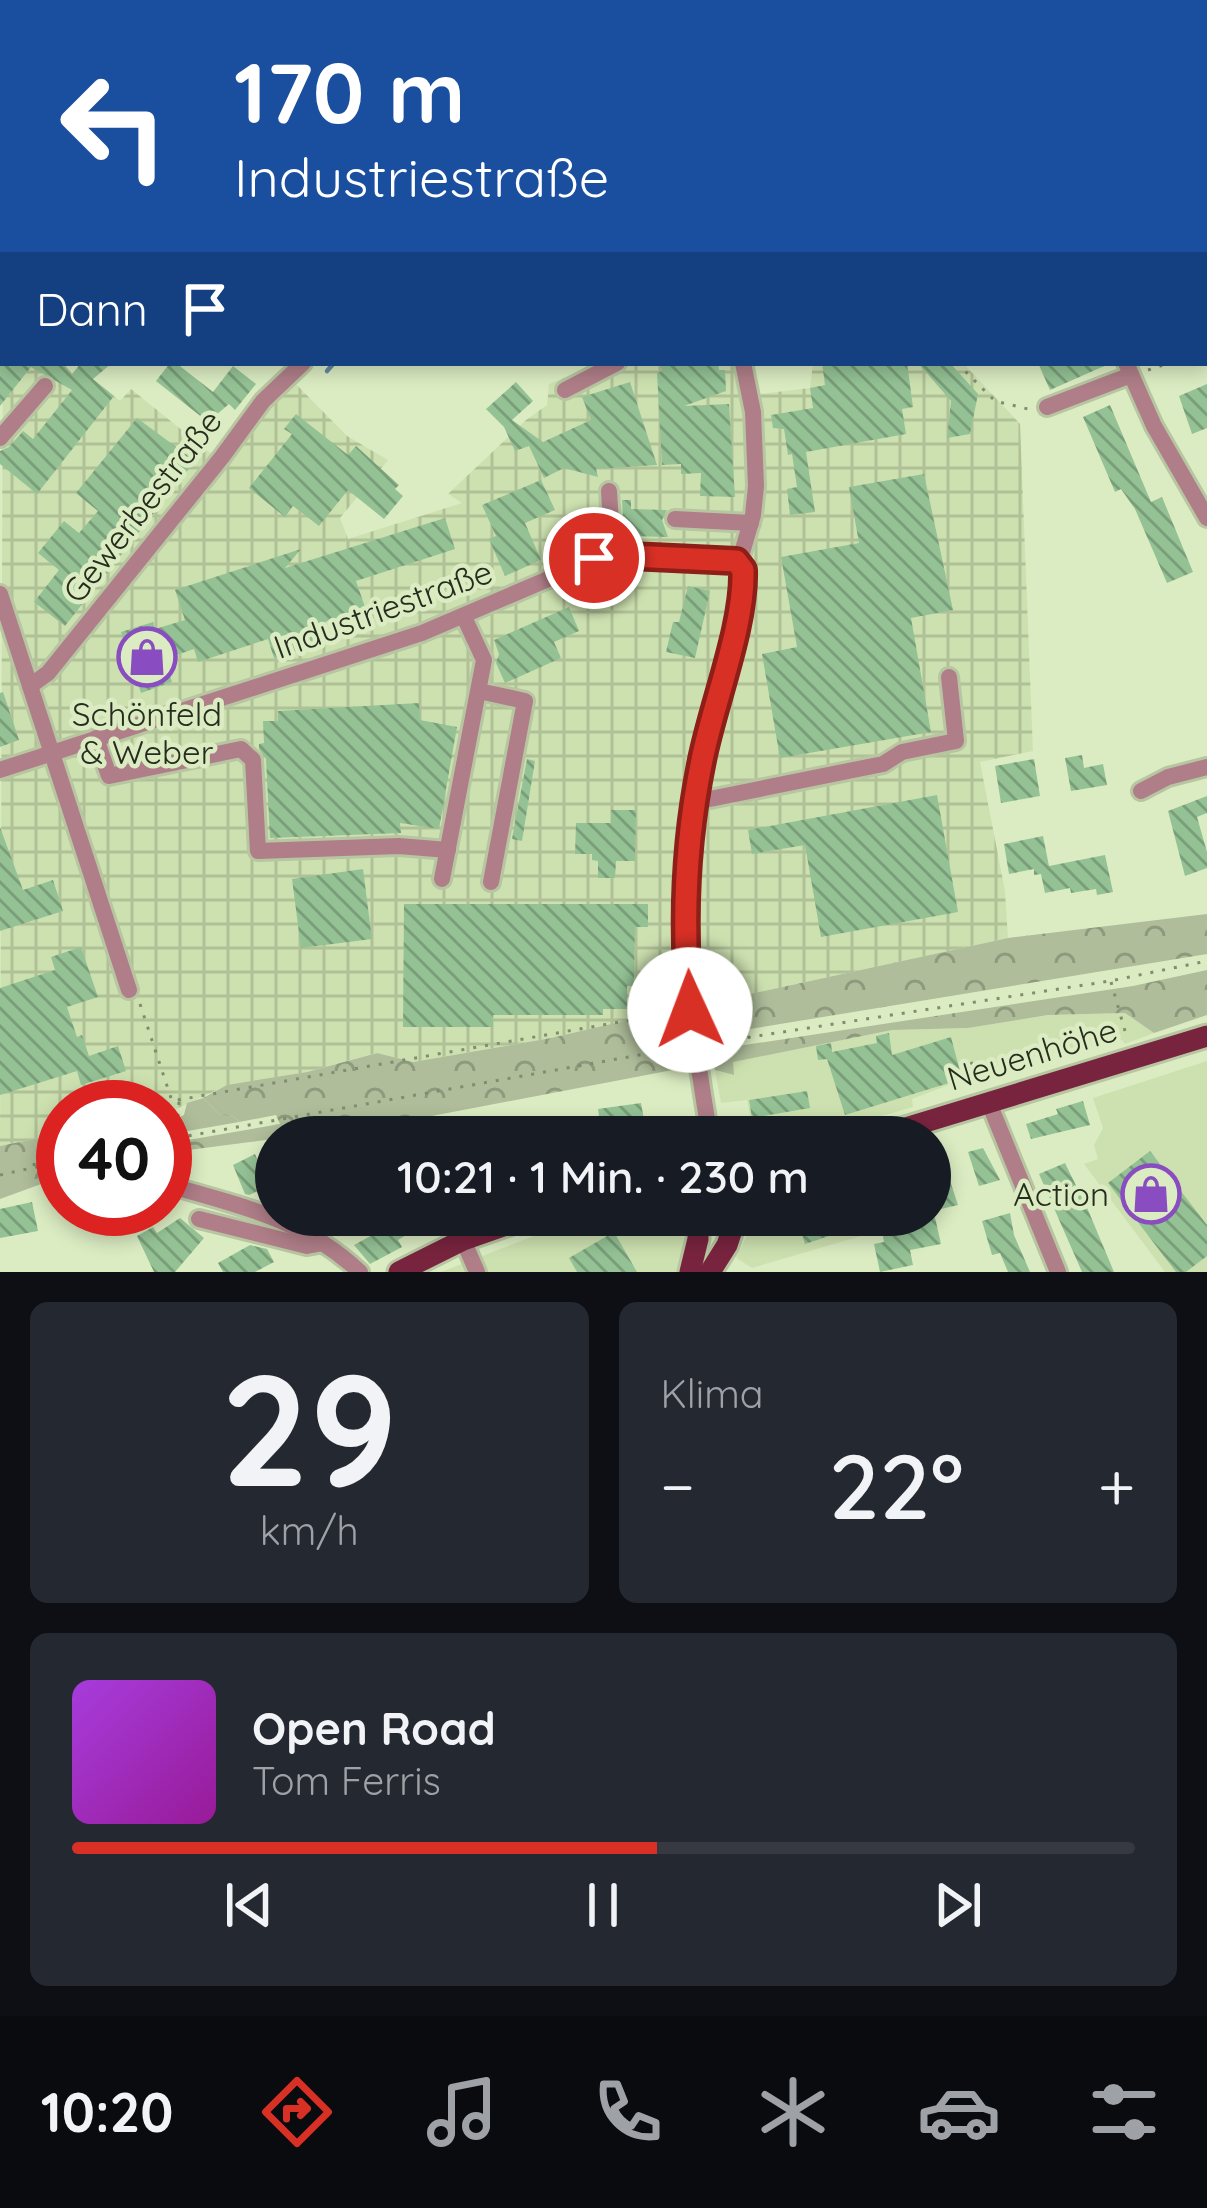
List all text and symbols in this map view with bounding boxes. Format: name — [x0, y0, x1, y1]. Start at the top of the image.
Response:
text: 170 m — [234, 39, 465, 144]
icon: left — [36, 48, 192, 204]
text: Industriestraße — [234, 143, 609, 211]
icon: arrive — [172, 276, 238, 342]
text: Dann — [36, 281, 148, 337]
street label: Gewerbestraße — [53, 401, 230, 611]
pin — [543, 507, 645, 609]
icon: arrive — [561, 525, 627, 591]
street label: Industriestraße — [268, 550, 498, 667]
shop icon: Schönfeld & Weber — [116, 626, 178, 688]
place label: Schönfeld & Weber — [72, 693, 222, 772]
position arrow — [627, 947, 753, 1073]
street label: Neuenhöhe — [942, 1008, 1122, 1099]
speed limit sign: 40 — [36, 1080, 192, 1236]
text: 10:21 · 1 Min. · 230 m — [397, 1148, 809, 1204]
shop icon: Action — [1120, 1163, 1182, 1225]
place label: Action — [1013, 1173, 1109, 1214]
text: 29 — [221, 1330, 398, 1525]
text: Klima — [661, 1369, 763, 1418]
text: 22° — [829, 1429, 964, 1542]
text: − — [661, 1444, 695, 1527]
text: + — [1098, 1444, 1135, 1527]
text: km/h — [260, 1506, 359, 1555]
text: Open Road — [252, 1700, 496, 1756]
text: Tom Ferris — [252, 1756, 441, 1805]
icon: previous — [216, 1872, 282, 1938]
icon: pause — [570, 1872, 636, 1938]
icon: next — [925, 1872, 991, 1938]
icon: directions — [255, 2070, 339, 2154]
icon: music — [420, 2070, 504, 2154]
icon: phone — [586, 2070, 670, 2154]
icon: climate — [751, 2070, 835, 2154]
icon: car — [917, 2070, 1001, 2154]
icon: filters — [1082, 2070, 1166, 2154]
text: 10:20 — [41, 2078, 174, 2146]

